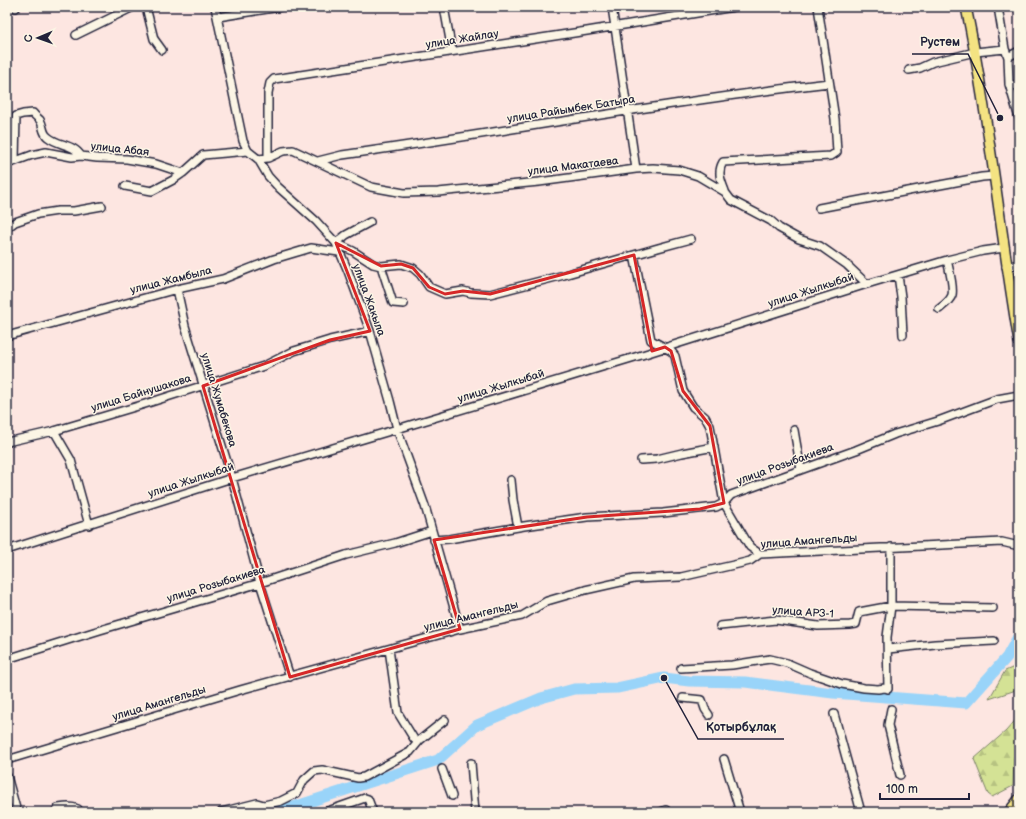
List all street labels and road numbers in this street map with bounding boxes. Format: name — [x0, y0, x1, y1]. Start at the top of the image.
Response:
street label: улица Жайлау — [425, 27, 499, 51]
street label: улица Райымбек Батыра — [506, 92, 636, 126]
street label: улица Абая — [90, 139, 150, 159]
street label: улица Макатаева — [527, 154, 619, 178]
street label: улица Жакыла — [350, 262, 388, 338]
street label: улица Жамбыла — [129, 263, 214, 296]
street label: улица Жылкыбай — [766, 270, 856, 310]
street label: улица Жумабекова — [199, 351, 240, 449]
street label: улица Жылкыбай — [456, 367, 546, 405]
street label: улица Байнушакова — [89, 371, 193, 414]
street label: улица Розыбакиева — [735, 440, 836, 488]
street label: улица Жылкыбай — [146, 460, 236, 500]
street label: улица Амангельды — [760, 531, 858, 551]
street label: улица Розыбакиева — [165, 563, 267, 605]
street label: улица Амангельды — [422, 598, 520, 634]
street label: улица АРЗ-1 — [772, 603, 834, 621]
street label: улица Амангельды — [111, 683, 207, 723]

